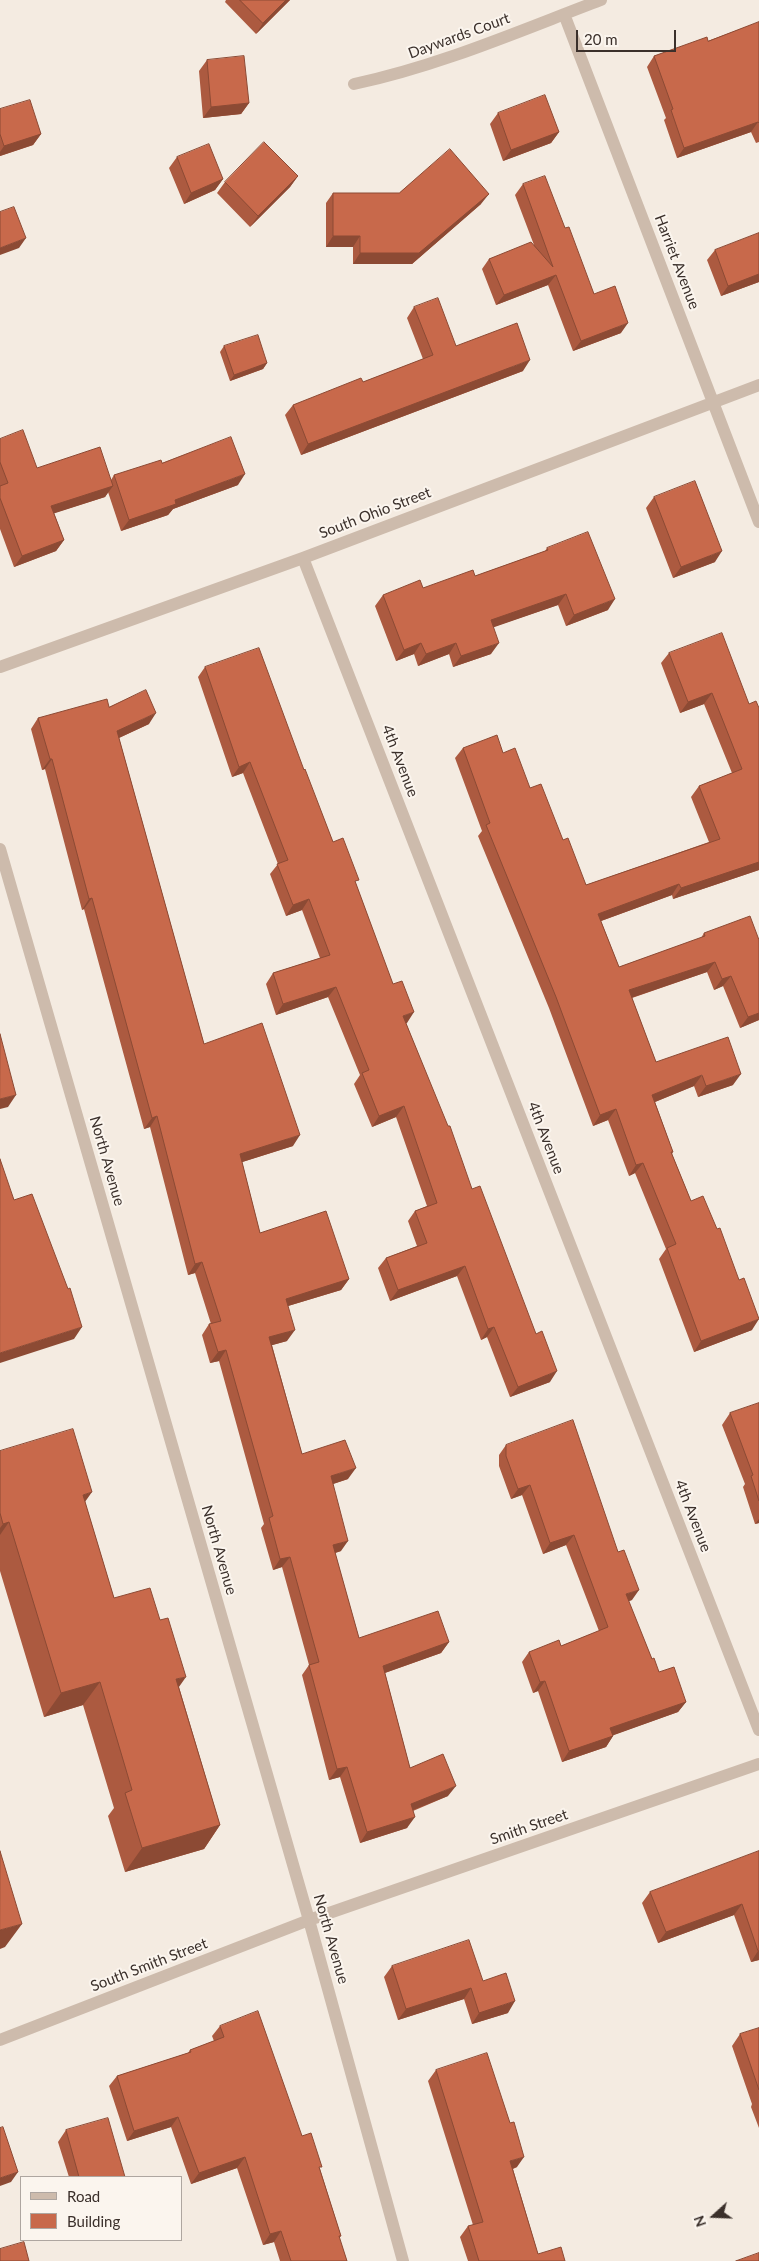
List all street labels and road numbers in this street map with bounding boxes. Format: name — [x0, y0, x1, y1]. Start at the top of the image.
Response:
street label: Daywards Court — [406, 9, 512, 63]
street label: Harriet Avenue — [651, 212, 703, 312]
street label: South Ohio Street — [317, 483, 433, 543]
street label: 4th Avenue — [378, 722, 422, 800]
street label: 4th Avenue — [524, 1099, 568, 1177]
street label: North Avenue — [86, 1114, 128, 1208]
street label: 4th Avenue — [671, 1477, 715, 1555]
street label: North Avenue — [198, 1503, 240, 1597]
street label: Smith Street — [488, 1805, 570, 1849]
street label: North Avenue — [310, 1892, 352, 1986]
street label: South Smith Street — [88, 1934, 210, 1996]

